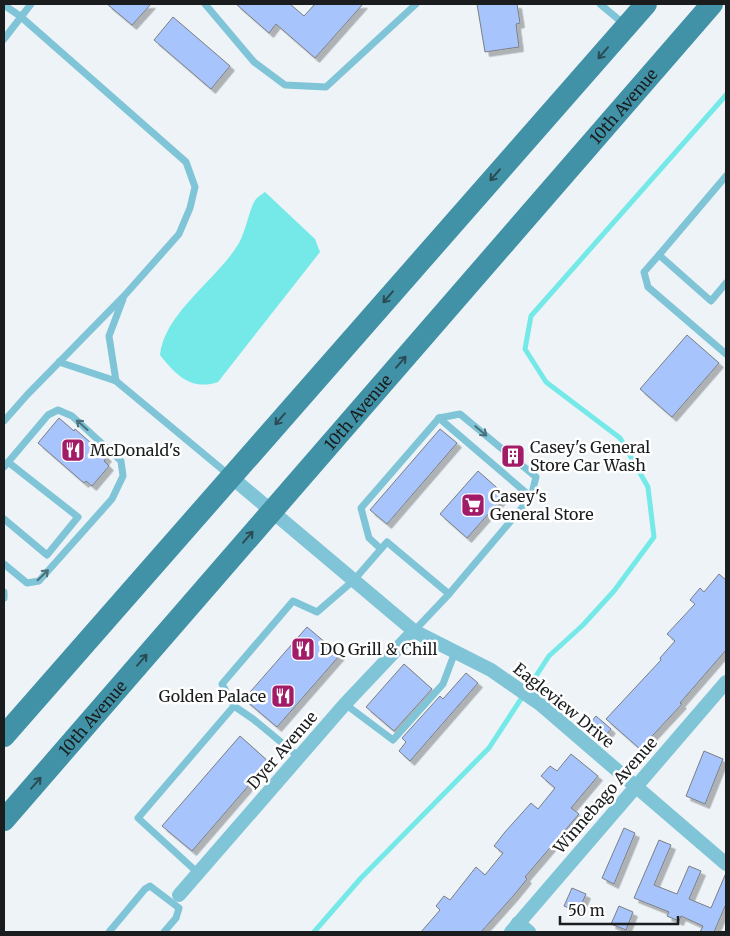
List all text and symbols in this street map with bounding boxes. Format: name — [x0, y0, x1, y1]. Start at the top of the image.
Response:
one-way arrow — [597, 47, 608, 60]
street label: 10th Avenue — [585, 64, 662, 148]
one-way arrow — [489, 169, 501, 182]
one-way arrow — [382, 291, 394, 304]
one-way arrow — [395, 355, 407, 368]
street label: 10th Avenue — [320, 370, 396, 454]
one-way arrow — [275, 413, 286, 426]
one-way arrow — [75, 419, 88, 431]
one-way arrow — [474, 425, 487, 436]
restaurant icon: McDonald's — [60, 437, 86, 463]
place label: Casey's General Store Car Wash — [530, 437, 650, 475]
place label: McDonald's — [90, 440, 180, 460]
building icon: Casey's General Store Car Wash — [500, 443, 526, 469]
place label: Casey's General Store — [490, 486, 594, 524]
supermarket icon: Casey's General Store — [460, 492, 486, 518]
one-way arrow — [243, 531, 254, 544]
one-way arrow — [37, 569, 49, 581]
restaurant icon: DQ Grill & Chill — [290, 636, 316, 662]
place label: DQ Grill & Chill — [320, 639, 437, 659]
one-way arrow — [137, 654, 148, 667]
street label: Eagleview Drive — [510, 658, 618, 752]
street label: 10th Avenue — [54, 676, 131, 760]
restaurant icon: Golden Palace — [270, 683, 296, 709]
place label: Golden Palace — [159, 686, 266, 706]
street label: Dyer Avenue — [243, 707, 321, 793]
street label: Winnebago Avenue — [548, 733, 661, 858]
one-way arrow — [30, 777, 41, 790]
scale bar — [560, 894, 678, 926]
text: 50 m — [568, 901, 605, 920]

